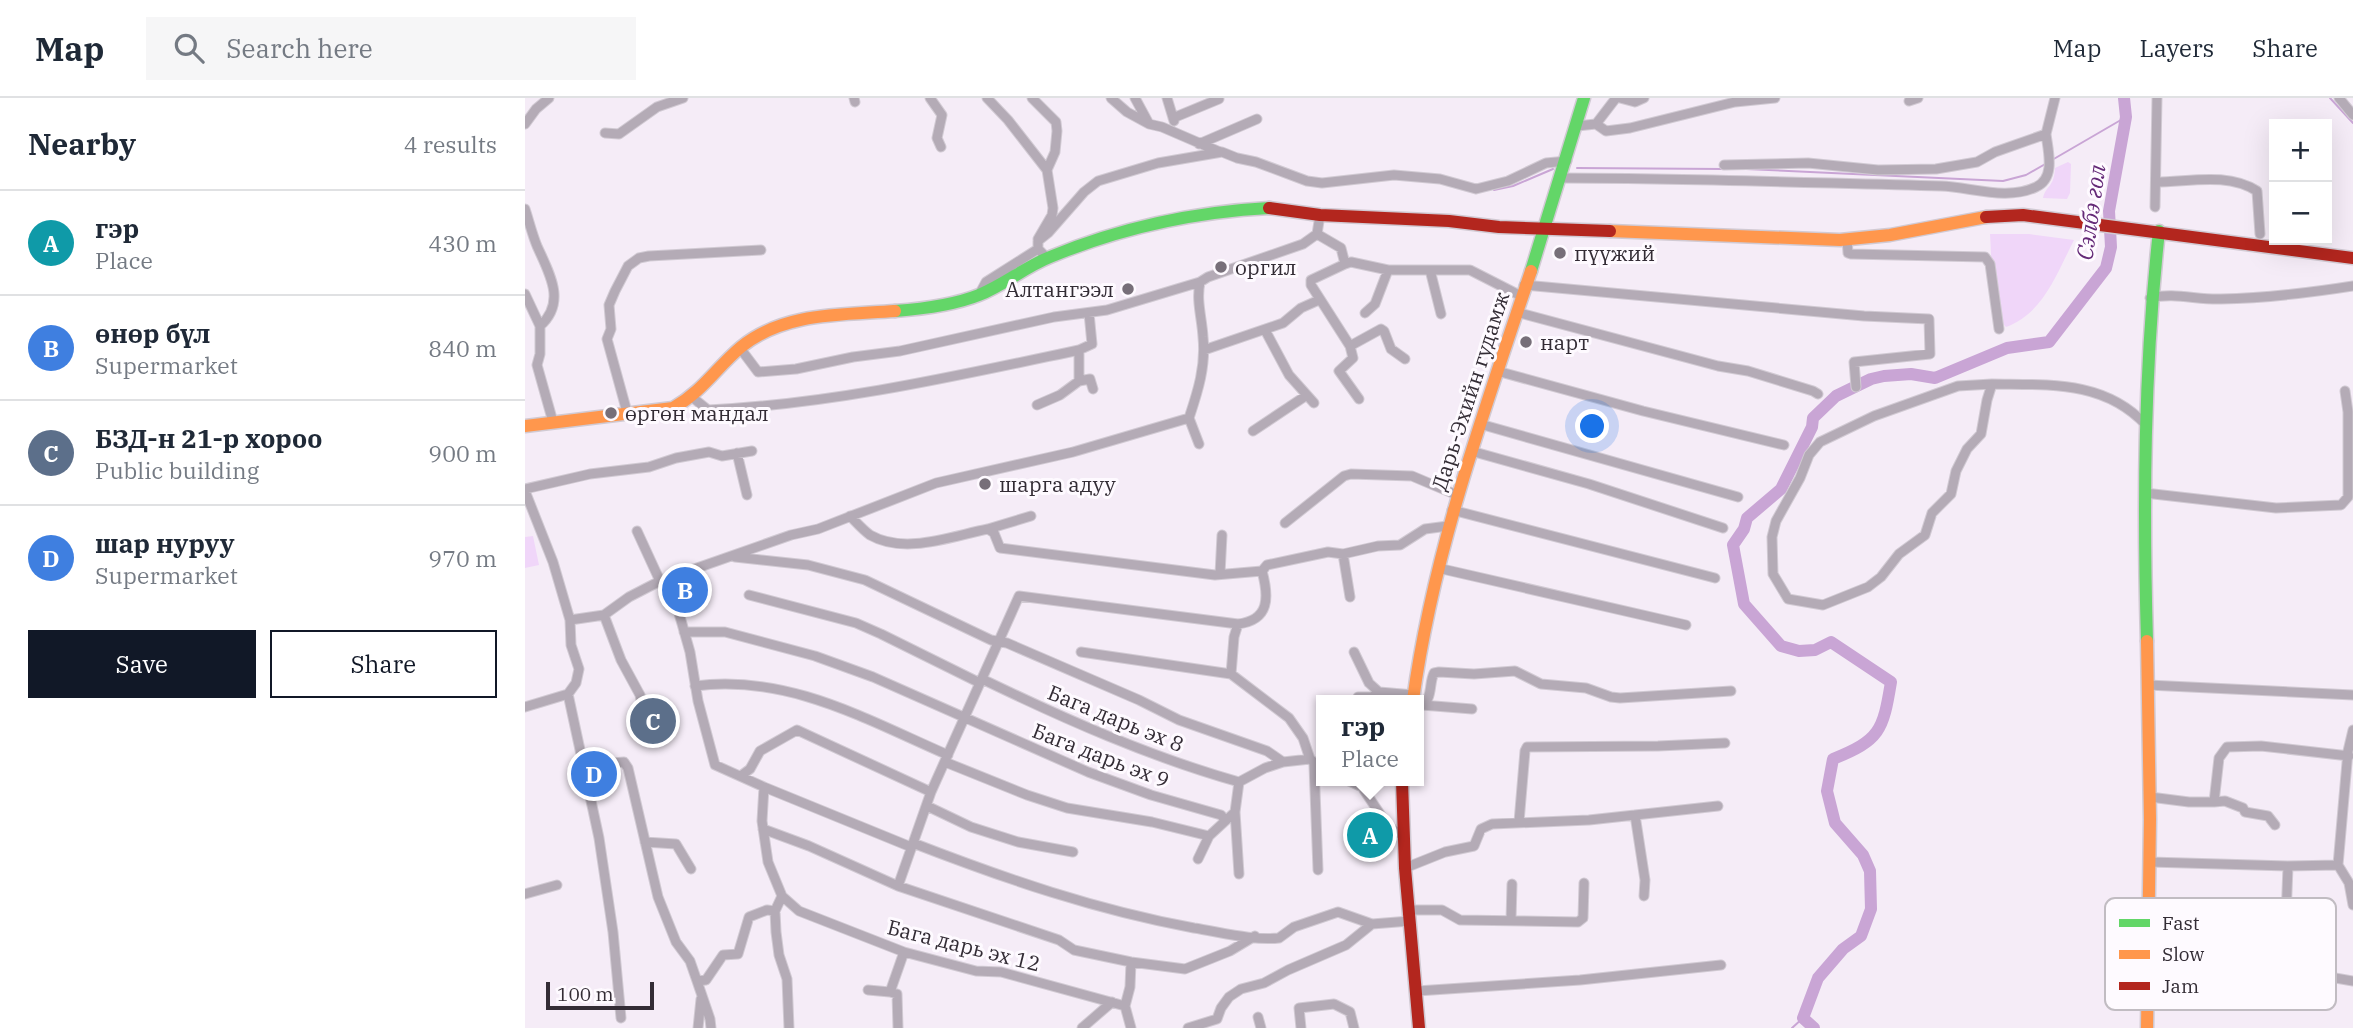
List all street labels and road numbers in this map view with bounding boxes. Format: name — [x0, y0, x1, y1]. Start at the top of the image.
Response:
street label: Дарь-Эхийн гудамж — [1425, 288, 1515, 494]
street label: Бага дарь эх 8 — [1044, 678, 1188, 758]
street label: Бага дарь эх 9 — [1029, 716, 1173, 794]
street label: Бага дарь эх 12 — [884, 912, 1044, 978]

